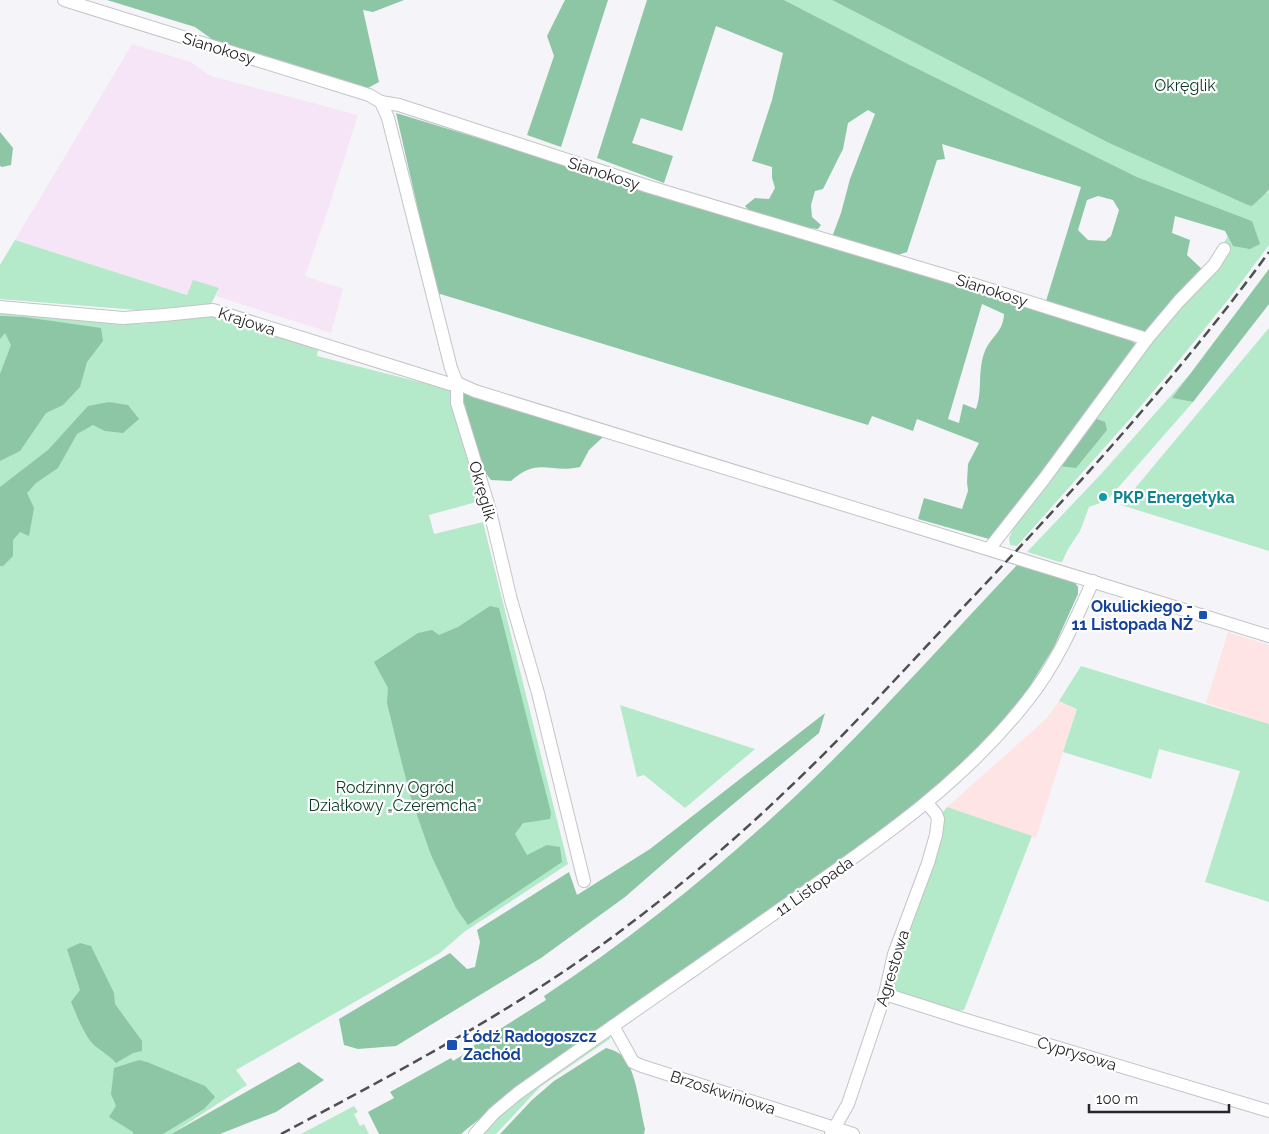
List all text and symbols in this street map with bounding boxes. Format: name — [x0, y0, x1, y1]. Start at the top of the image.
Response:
street label: Sianokosy — [180, 28, 258, 69]
park label: Okręglik — [1154, 76, 1216, 95]
street label: Sianokosy — [565, 153, 643, 194]
street label: Sianokosy — [953, 270, 1031, 311]
street label: Krajowa — [216, 303, 278, 340]
street label: Okręglik — [465, 459, 500, 524]
place label: PKP Energetyka — [1113, 488, 1235, 507]
marker: PKP Energetyka — [1097, 491, 1109, 503]
place label: Okulickiego - 11 Listopada NŻ — [1071, 597, 1193, 634]
marker: Okulickiego - 11 Listopada NŻ — [1197, 609, 1209, 621]
park label: Rodzinny Ogród Działkowy „Czeremcha” — [308, 778, 482, 815]
street label: 11 Listopada — [772, 853, 857, 920]
street label: Agrestowa — [872, 928, 913, 1009]
place label: Łódź Radogoszcz Zachód — [462, 1027, 596, 1064]
street label: Cyprysowa — [1035, 1032, 1119, 1075]
marker: Łódź Radogoszcz Zachód — [445, 1038, 459, 1052]
street label: Brzoskwiniowa — [668, 1066, 778, 1118]
scale bar — [1089, 1082, 1229, 1114]
text: 100 m — [1096, 1090, 1138, 1108]

